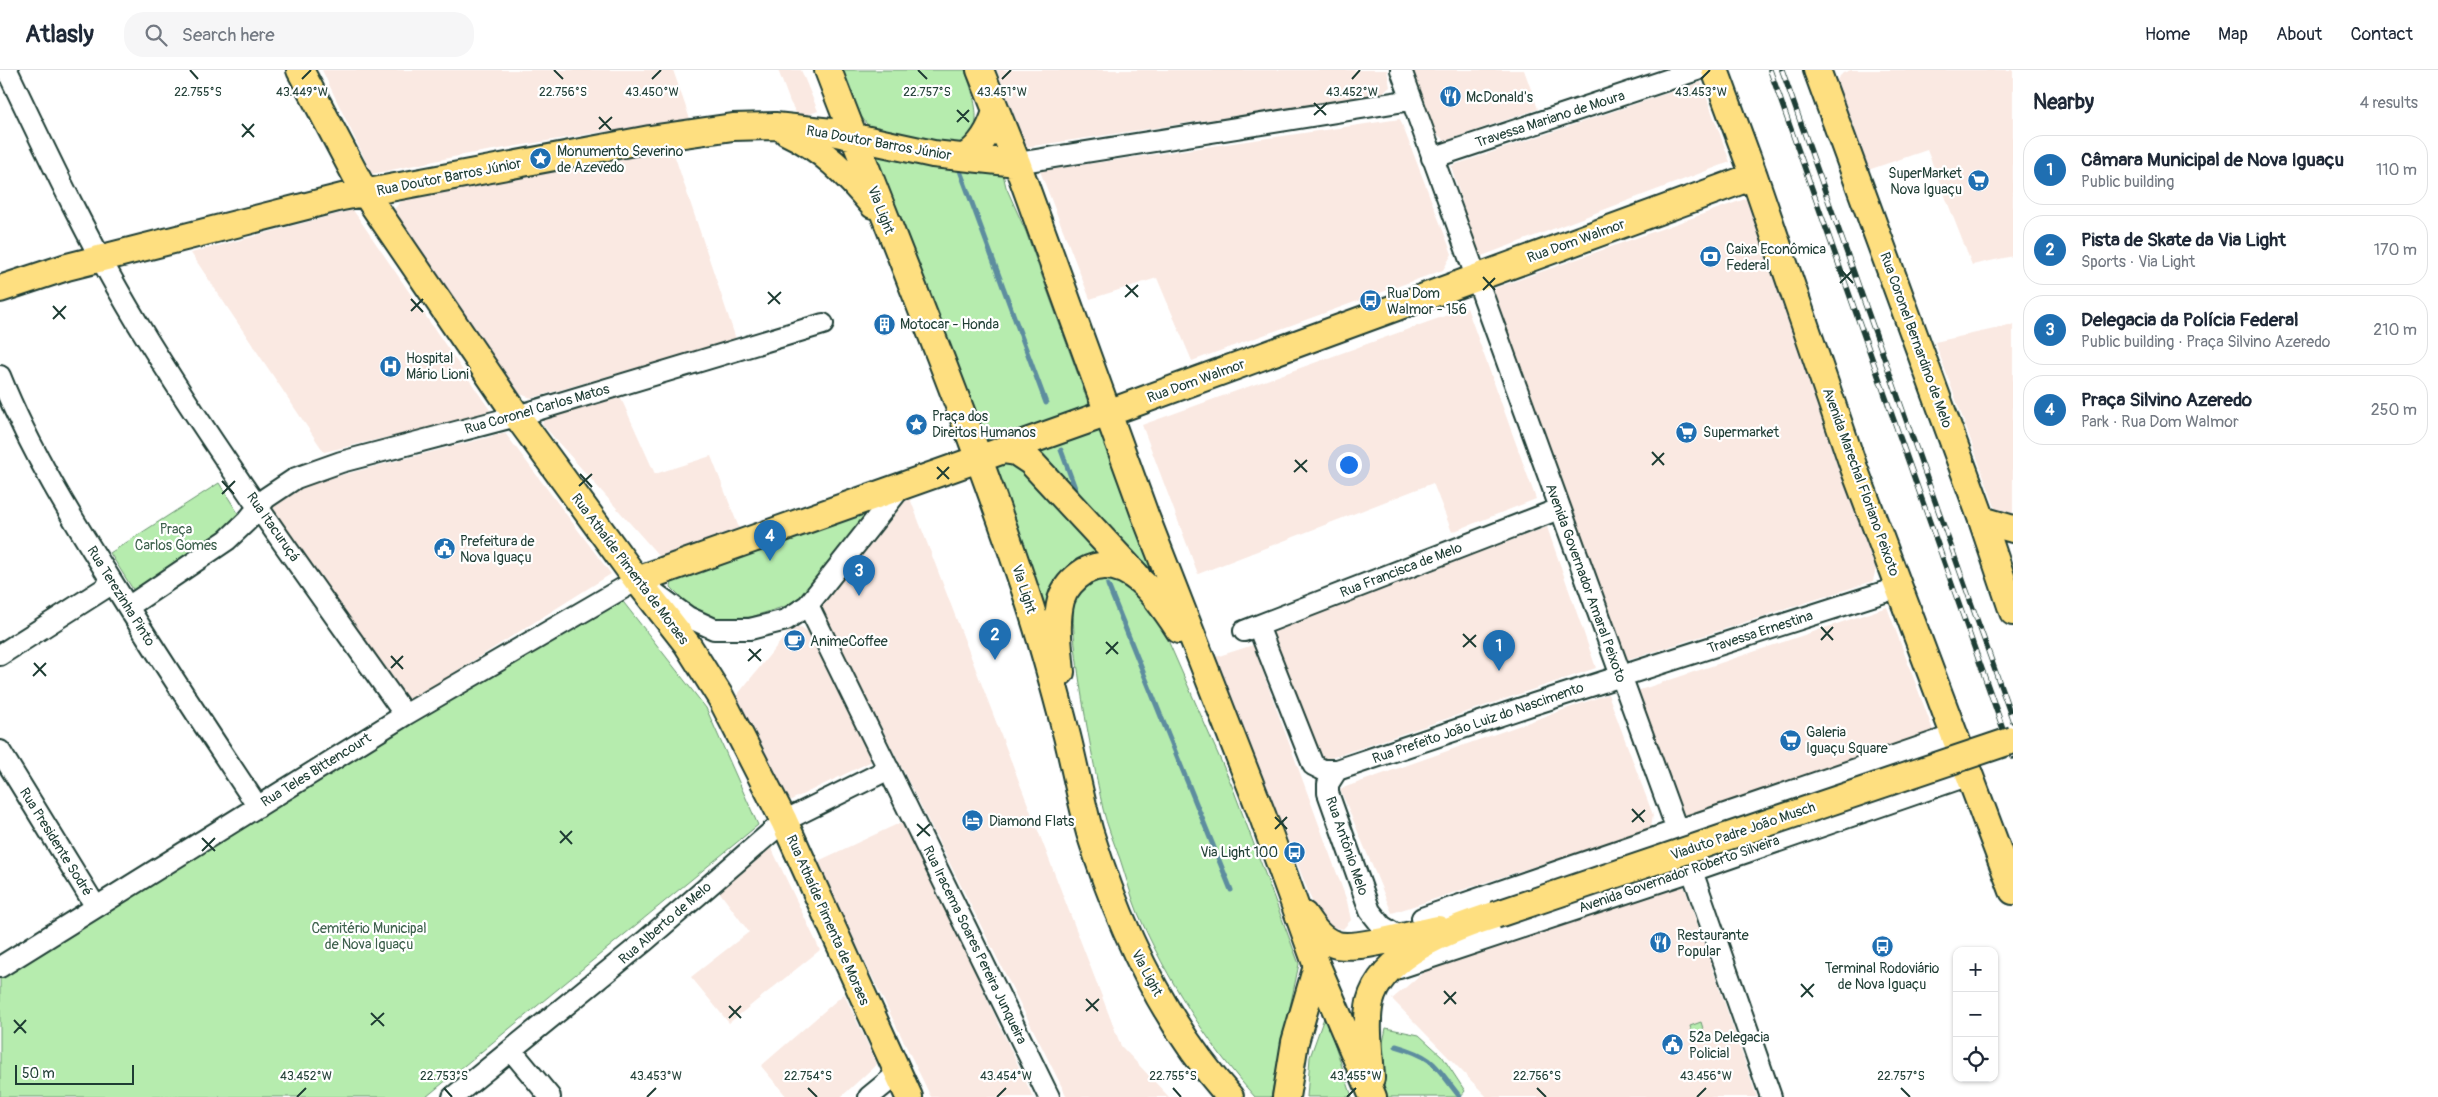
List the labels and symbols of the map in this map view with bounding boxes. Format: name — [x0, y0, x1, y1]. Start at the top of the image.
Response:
text: 22.755°S — [174, 85, 222, 100]
text: 43.449°W — [276, 85, 328, 100]
text: 22.756°S — [539, 85, 587, 100]
text: 43.450°W — [625, 85, 679, 100]
text: 22.757°S — [903, 85, 951, 100]
text: 43.451°W — [977, 85, 1027, 100]
text: 43.452°W — [1326, 85, 1378, 100]
restaurant icon: McDonald's — [1438, 85, 1462, 109]
text: 43.453°W — [1675, 85, 1727, 100]
street label: Travessa Mariano de Moura — [1473, 87, 1627, 151]
place label: McDonald's — [1466, 89, 1534, 106]
street label: Rua Doutor Barros Júnior — [805, 122, 953, 164]
place label: Monumento Severino de Azevedo — [557, 143, 684, 176]
place icon: Monumento Severino de Azevedo — [529, 147, 553, 171]
street label: Rua Doutor Barros Júnior — [375, 155, 523, 199]
place label: SuperMarket Nova Iguaçu — [1888, 165, 1962, 198]
supermarket icon: SuperMarket Nova Iguaçu — [1966, 169, 1990, 193]
street label: Via Light — [864, 184, 898, 237]
street label: Rua Dom Walmor — [1525, 215, 1627, 267]
place label: Caixa Econômica Federal — [1726, 241, 1826, 274]
bank icon: Caixa Econômica Federal — [1698, 245, 1722, 269]
street label: Rua Coronel Bernardino de Melo — [1876, 250, 1956, 431]
place label: Rua Dom Walmor - 156 — [1387, 285, 1467, 318]
bus stop icon: Rua Dom Walmor - 156 — [1359, 289, 1383, 313]
building icon: Motocar - Honda — [872, 312, 896, 336]
place label: Motocar - Honda — [900, 316, 999, 333]
place label: Hospital Mário Lioni — [406, 350, 469, 383]
hospital icon: Hospital Mário Lioni — [378, 354, 402, 378]
street label: Rua Dom Walmor — [1145, 355, 1247, 407]
street label: Rua Coronel Carlos Matos — [463, 380, 612, 438]
street label: Avenida Marechal Floriano Peixoto — [1819, 386, 1903, 579]
place label: Praça dos Direitos Humanos — [932, 408, 1037, 441]
place icon: Praça dos Direitos Humanos — [904, 412, 928, 436]
supermarket icon: Supermarket — [1675, 420, 1699, 444]
place label: Supermarket — [1703, 424, 1779, 441]
your location — [1336, 452, 1362, 478]
street label: Avenida Governador Amaral Peixoto — [1542, 481, 1630, 685]
street label: Rua Itacuruçá — [243, 489, 303, 565]
street label: Rua Athaíde Pimenta de Moraes — [568, 490, 693, 648]
pin: 4 — [754, 520, 786, 561]
park label: Praça Carlos Gomes — [135, 521, 218, 554]
place label: Prefeitura de Nova Iguaçu — [460, 533, 535, 566]
public building icon: Prefeitura de Nova Iguaçu — [432, 537, 456, 561]
street label: Rua Francisca de Melo — [1338, 539, 1465, 601]
street label: Rua Terezinha Pinto — [83, 543, 159, 650]
pin: 3 — [843, 555, 875, 596]
street label: Via Light — [1008, 562, 1040, 616]
street label: Travessa Ernestina — [1705, 607, 1815, 657]
pin: 2 — [979, 619, 1011, 660]
cafe icon: AnimeCoffee — [782, 629, 806, 653]
pin: 1 — [1483, 630, 1515, 671]
place label: AnimeCoffee — [810, 633, 888, 650]
street label: Rua Prefeito João Luiz do Nascimento — [1370, 679, 1586, 767]
place label: Galeria Iguaçu Square — [1806, 724, 1888, 757]
supermarket icon: Galeria Iguaçu Square — [1778, 728, 1802, 752]
street label: Rua Teles Bittencourt — [258, 729, 374, 811]
street label: Rua Presidente Sodré — [16, 785, 96, 899]
street label: Rua Antônio Melo — [1322, 794, 1372, 898]
street label: Viaduto Padre João Musch — [1668, 798, 1818, 864]
hotel icon: Diamond Flats — [961, 809, 985, 833]
place label: Diamond Flats — [989, 813, 1075, 830]
street label: Rua Athaíde Pimenta de Moraes — [783, 832, 874, 1008]
street label: Avenida Governador Roberto Silveira — [1576, 832, 1782, 916]
bus stop icon: Via Light 100 — [1282, 840, 1306, 864]
street label: Rua Iracema Soares Pereira Junqueira — [919, 843, 1031, 1047]
place label: Via Light 100 — [1200, 844, 1278, 861]
street label: Rua Alberto de Melo — [615, 878, 715, 968]
park label: Cemitério Municipal de Nova Iguaçu — [311, 920, 427, 953]
place label: Restaurante Popular — [1677, 927, 1749, 960]
restaurant icon: Restaurante Popular — [1649, 931, 1673, 955]
bus stop icon: Terminal Rodoviário de Nova Iguaçu — [1870, 934, 1894, 958]
street label: Via Light — [1128, 947, 1166, 999]
place label: Terminal Rodoviário de Nova Iguaçu — [1825, 960, 1940, 993]
place label: 52ª Delegacia Policial — [1689, 1029, 1770, 1062]
public building icon: 52ª Delegacia Policial — [1661, 1033, 1685, 1057]
scale bar — [15, 1062, 134, 1085]
text: 43.452°W — [280, 1069, 332, 1084]
text: 22.753°S — [420, 1069, 468, 1084]
text: 43.453°W — [630, 1069, 682, 1084]
text: 22.754°S — [784, 1069, 832, 1084]
text: 43.454°W — [980, 1069, 1032, 1084]
text: 22.755°S — [1149, 1069, 1197, 1084]
text: 43.455°W — [1330, 1069, 1382, 1084]
text: 22.756°S — [1513, 1069, 1561, 1084]
text: 43.456°W — [1680, 1069, 1732, 1084]
text: 22.757°S — [1877, 1069, 1925, 1084]

